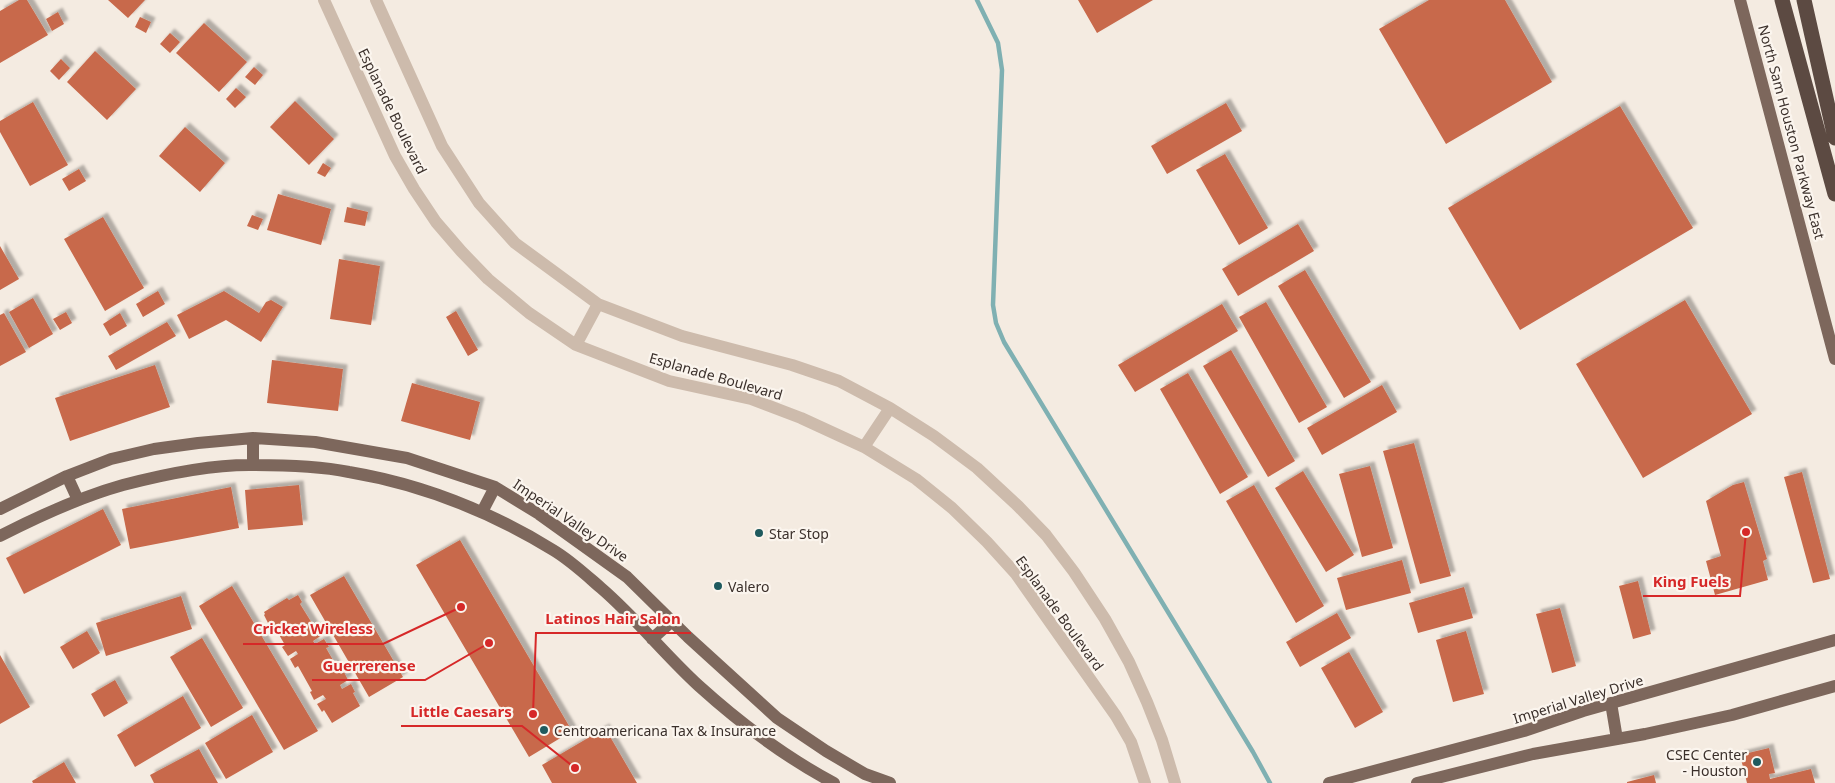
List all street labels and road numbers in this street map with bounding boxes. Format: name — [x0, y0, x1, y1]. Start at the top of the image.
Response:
street label: North Sam Houston Parkway East — [1754, 23, 1830, 241]
street label: Esplanade Boulevard — [354, 45, 432, 177]
street label: Esplanade Boulevard — [647, 348, 785, 404]
street label: Imperial Valley Drive — [510, 474, 632, 566]
street label: Esplanade Boulevard — [1012, 552, 1108, 674]
street label: Imperial Valley Drive — [1511, 670, 1645, 728]

